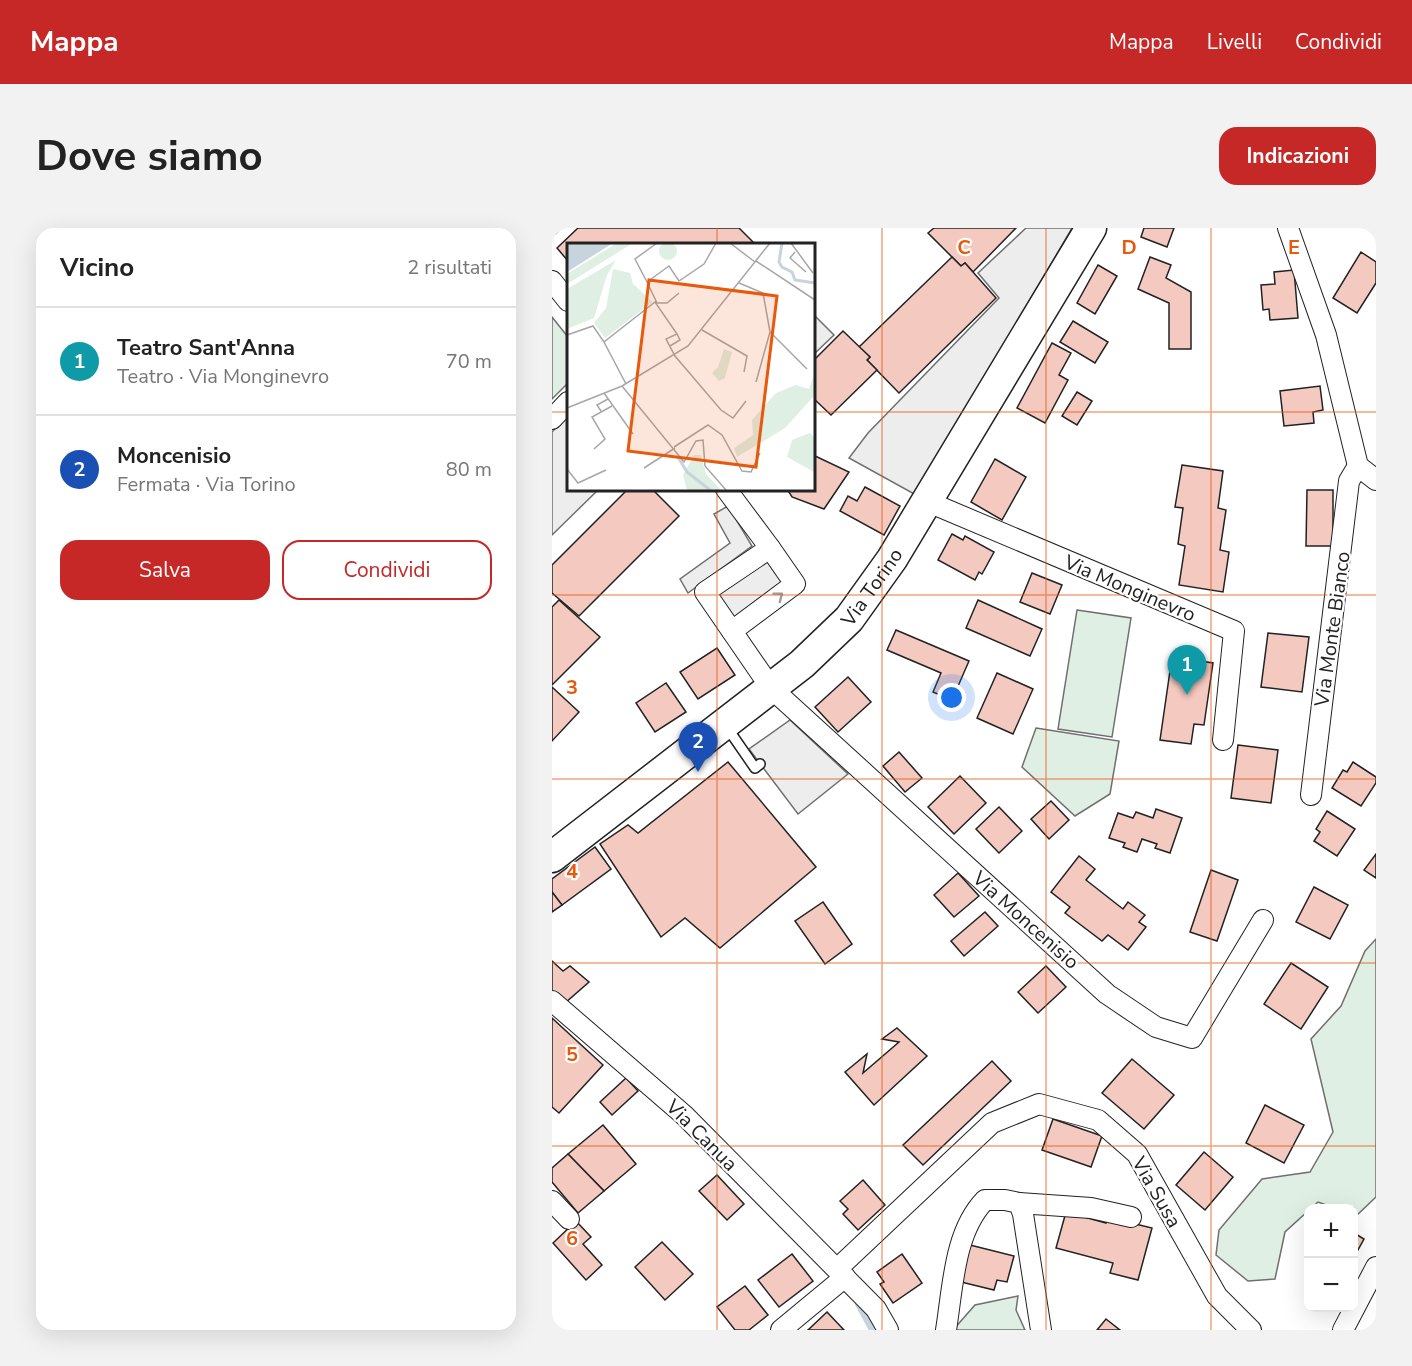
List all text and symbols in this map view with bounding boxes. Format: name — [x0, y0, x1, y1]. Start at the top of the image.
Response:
text: Mappa — [30, 23, 119, 61]
text: Mappa — [1109, 28, 1174, 56]
text: Livelli — [1207, 28, 1262, 56]
text: Condividi — [1295, 28, 1382, 56]
button: Indicazioni — [1219, 127, 1376, 185]
text: Dove siamo — [36, 128, 263, 185]
text: C — [957, 234, 971, 261]
text: D — [1121, 234, 1137, 261]
text: E — [1288, 234, 1300, 261]
inset map — [567, 243, 814, 490]
text: Vicino — [60, 250, 134, 285]
text: 2 risultati — [407, 254, 492, 281]
text: Teatro Sant'Anna — [117, 333, 295, 363]
text: 1 — [74, 348, 86, 375]
text: 70 m — [446, 348, 492, 375]
text: Teatro · Via Monginevro — [117, 363, 329, 390]
text: Moncenisio — [117, 441, 231, 471]
text: 2 — [74, 456, 86, 483]
text: 80 m — [446, 456, 492, 483]
text: Fermata · Via Torino — [117, 471, 296, 498]
button: Salva — [60, 540, 270, 600]
button: Condividi — [282, 540, 492, 600]
street label: Via Torino — [834, 543, 909, 633]
street label: Via Monginevro — [1059, 548, 1200, 628]
street label: Via Monte Bianco — [1308, 550, 1357, 710]
one-way arrow — [772, 592, 783, 603]
pin: 1 — [1168, 646, 1206, 695]
text: 3 — [566, 674, 578, 701]
your location — [937, 683, 966, 712]
pin: 2 — [678, 722, 718, 772]
text: 4 — [566, 858, 578, 885]
street label: Via Moncenisio — [966, 865, 1085, 976]
text: 5 — [566, 1041, 578, 1068]
street label: Via Canua — [659, 1093, 743, 1177]
street label: Via Susa — [1125, 1151, 1188, 1233]
map controls — [1304, 1204, 1358, 1312]
button: + — [1304, 1204, 1358, 1258]
text: 6 — [566, 1225, 578, 1252]
button: − — [1304, 1258, 1358, 1312]

